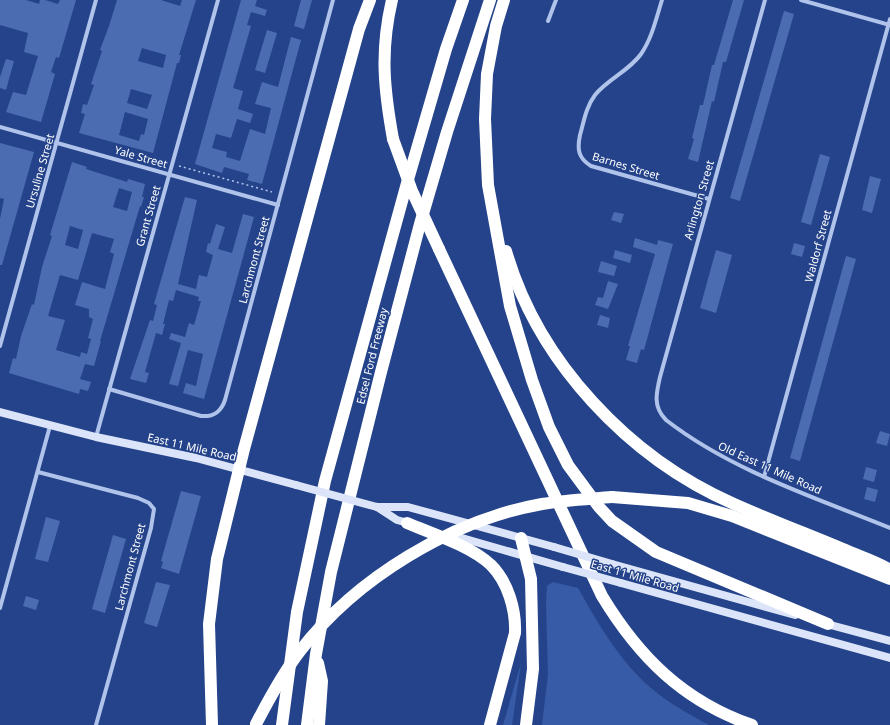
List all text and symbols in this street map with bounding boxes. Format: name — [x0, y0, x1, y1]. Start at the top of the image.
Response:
street label: Ursuline Street — [22, 132, 57, 210]
street label: Yale Street — [113, 142, 169, 171]
street label: Barnes Street — [591, 148, 662, 183]
street label: Arlington Street — [680, 158, 717, 241]
street label: Grant Street — [132, 184, 163, 248]
street label: Waldorf Street — [801, 208, 834, 284]
street label: Larchmont Street — [235, 215, 272, 305]
street label: Edsel Ford Freeway — [352, 306, 391, 406]
street label: East 11 Mile Road — [146, 429, 238, 464]
street label: Old East 11 Mile Road — [716, 438, 824, 497]
street label: Larchmont Street — [111, 522, 148, 612]
street label: East 11 Mile Road — [589, 556, 681, 595]

